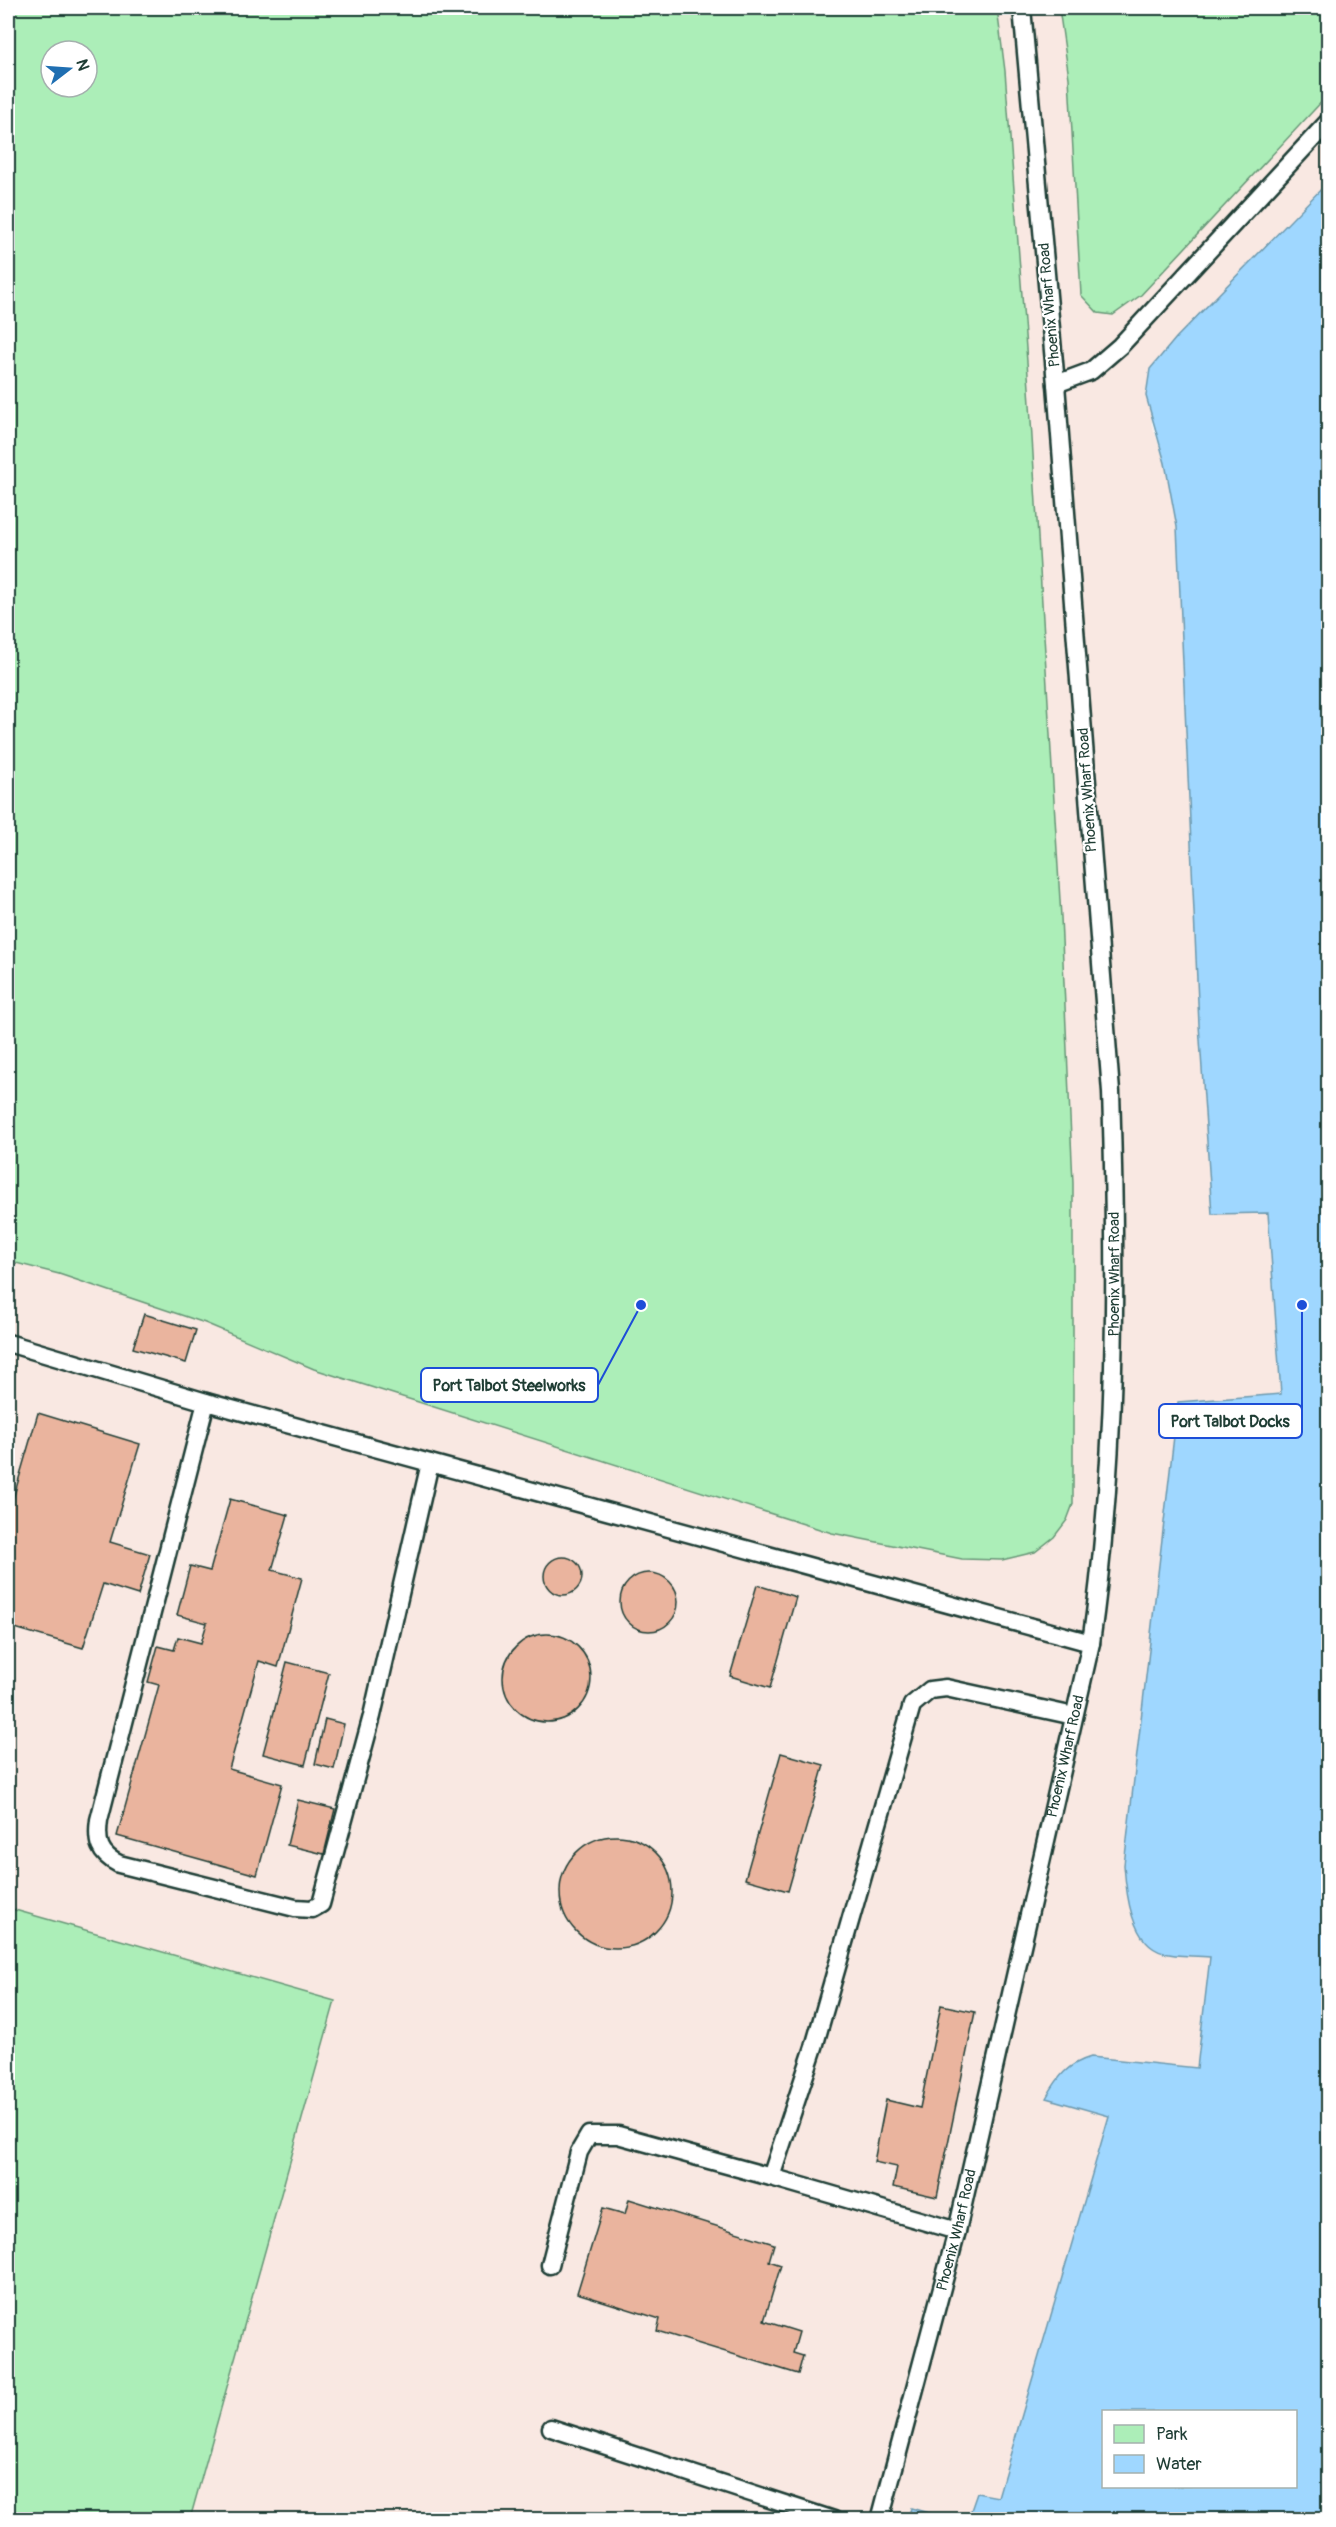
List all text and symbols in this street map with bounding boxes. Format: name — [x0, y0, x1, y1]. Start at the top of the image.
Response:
north arrow — [39, 39, 99, 99]
text: N — [71, 57, 94, 73]
street label: Phoenix Wharf Road — [1035, 242, 1064, 368]
street label: Phoenix Wharf Road — [1074, 727, 1101, 853]
street label: Phoenix Wharf Road — [1105, 1212, 1124, 1337]
callout: Port Talbot Steelworks — [421, 1368, 598, 1402]
text: Port Talbot Steelworks — [433, 1376, 586, 1396]
callout: Port Talbot Docks — [1159, 1404, 1302, 1438]
text: Port Talbot Docks — [1170, 1412, 1290, 1432]
street label: Phoenix Wharf Road — [1043, 1693, 1089, 1819]
street label: Phoenix Wharf Road — [932, 2167, 981, 2293]
legend — [1102, 2410, 1297, 2488]
text: Park — [1156, 2423, 1188, 2446]
text: Water — [1156, 2453, 1202, 2476]

